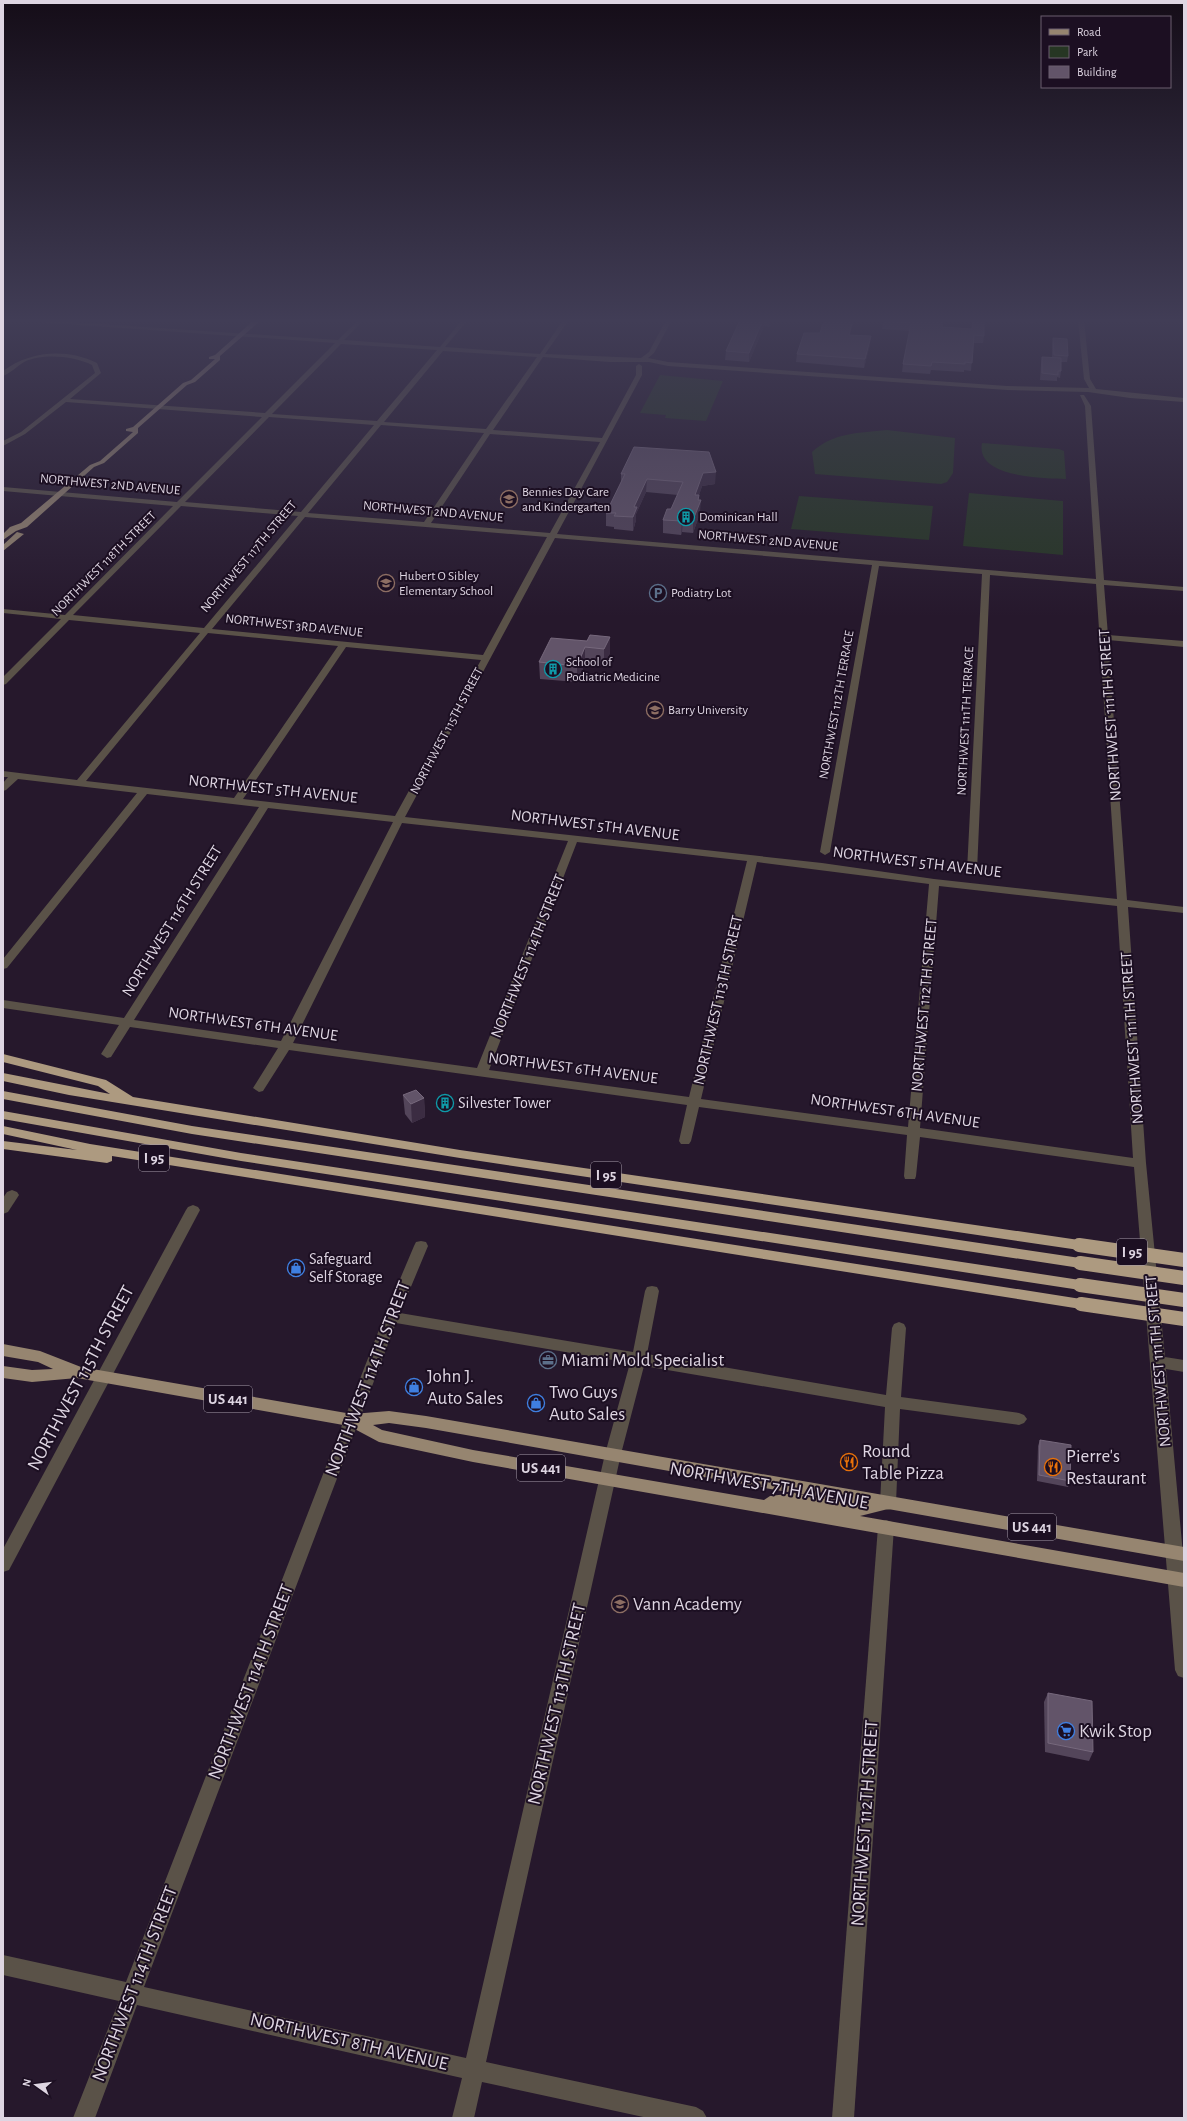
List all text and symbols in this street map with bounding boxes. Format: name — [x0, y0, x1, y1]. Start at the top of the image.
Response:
legend — [1041, 16, 1171, 88]
text: Road — [1077, 26, 1101, 38]
text: Park — [1077, 46, 1098, 58]
text: Building — [1077, 66, 1117, 78]
street label: NORTHWEST 2ND AVENUE — [39, 472, 181, 498]
place label: Bennies Day Care and Kindergarten — [522, 486, 610, 514]
school or university icon: Bennies Day Care and Kindergarten — [499, 489, 519, 509]
street label: NORTHWEST 117TH STREET — [199, 498, 300, 615]
street label: NORTHWEST 2ND AVENUE — [362, 499, 504, 525]
building icon: Dominican Hall — [676, 507, 696, 527]
street label: NORTHWEST 118TH STREET — [49, 509, 159, 619]
place label: Dominican Hall — [699, 511, 778, 524]
street label: NORTHWEST 2ND AVENUE — [697, 528, 839, 554]
place label: Hubert O Sibley Elementary School — [399, 570, 493, 598]
school or university icon: Hubert O Sibley Elementary School — [376, 573, 396, 593]
parking icon: Podiatry Lot — [648, 583, 668, 603]
place label: Podiatry Lot — [671, 587, 731, 600]
street label: NORTHWEST 3RD AVENUE — [225, 612, 363, 640]
street label: NORTHWEST 111TH STREET — [1096, 628, 1124, 802]
street label: NORTHWEST 112TH TERRACE — [818, 630, 856, 780]
street label: NORTHWEST 111TH TERRACE — [956, 646, 976, 796]
place label: School of Podiatric Medicine — [566, 656, 660, 684]
building icon: School of Podiatric Medicine — [543, 659, 563, 679]
street label: NORTHWEST 115TH STREET — [408, 665, 486, 796]
school or university icon: Barry University — [645, 700, 665, 720]
place label: Barry University — [668, 704, 748, 717]
street label: NORTHWEST 5TH AVENUE — [188, 772, 359, 806]
street label: NORTHWEST 5TH AVENUE — [510, 807, 681, 843]
street label: NORTHWEST 116TH STREET — [119, 843, 225, 999]
street label: NORTHWEST 5TH AVENUE — [832, 844, 1003, 880]
street label: NORTHWEST 114TH STREET — [488, 872, 568, 1040]
street label: NORTHWEST 113TH STREET — [691, 913, 745, 1086]
street label: NORTHWEST 112TH STREET — [908, 917, 940, 1093]
street label: NORTHWEST 111TH STREET — [1118, 951, 1146, 1125]
street label: NORTHWEST 6TH AVENUE — [167, 1004, 339, 1044]
street label: NORTHWEST 6TH AVENUE — [487, 1050, 659, 1086]
street label: NORTHWEST 6TH AVENUE — [809, 1091, 981, 1131]
building icon: Silvester Tower — [435, 1093, 455, 1113]
place label: Silvester Tower — [458, 1095, 552, 1111]
road number: I 95 — [139, 1145, 169, 1171]
road number: I 95 — [591, 1162, 621, 1188]
road number: I 95 — [1117, 1239, 1147, 1265]
place label: Safeguard Self Storage — [309, 1251, 383, 1285]
shop icon: Safeguard Self Storage — [286, 1258, 306, 1278]
street label: NORTHWEST 111TH STREET — [1142, 1274, 1173, 1448]
street label: NORTHWEST 114TH STREET — [322, 1279, 414, 1479]
street label: NORTHWEST 115TH STREET — [24, 1282, 138, 1474]
office icon: Miami Mold Specialist — [538, 1350, 558, 1370]
place label: Miami Mold Specialist — [561, 1351, 724, 1370]
place label: John J. Auto Sales — [427, 1367, 503, 1408]
shop icon: John J. Auto Sales — [404, 1377, 424, 1397]
place label: Two Guys Auto Sales — [549, 1383, 625, 1424]
road number: US 441 — [204, 1386, 252, 1412]
shop icon: Two Guys Auto Sales — [526, 1393, 546, 1413]
place label: Round Table Pizza — [862, 1442, 944, 1483]
place label: Pierre's Restaurant — [1066, 1447, 1146, 1488]
restaurant icon: Round Table Pizza — [839, 1452, 859, 1472]
road number: US 441 — [517, 1455, 565, 1481]
restaurant icon: Pierre's Restaurant — [1043, 1457, 1063, 1477]
street label: NORTHWEST 7TH AVENUE — [668, 1459, 870, 1513]
road number: US 441 — [1008, 1514, 1056, 1540]
street label: NORTHWEST 114TH STREET — [205, 1582, 297, 1782]
school or university icon: Vann Academy — [610, 1594, 630, 1614]
place label: Vann Academy — [633, 1595, 742, 1614]
street label: NORTHWEST 113TH STREET — [525, 1601, 589, 1807]
street label: NORTHWEST 112TH STREET — [848, 1719, 882, 1927]
supermarket icon: Kwik Stop — [1056, 1721, 1076, 1741]
place label: Kwik Stop — [1079, 1722, 1152, 1741]
street label: NORTHWEST 114TH STREET — [89, 1884, 181, 2084]
street label: NORTHWEST 8TH AVENUE — [248, 2010, 450, 2074]
north arrow — [16, 2065, 56, 2105]
text: N — [21, 2078, 33, 2088]

